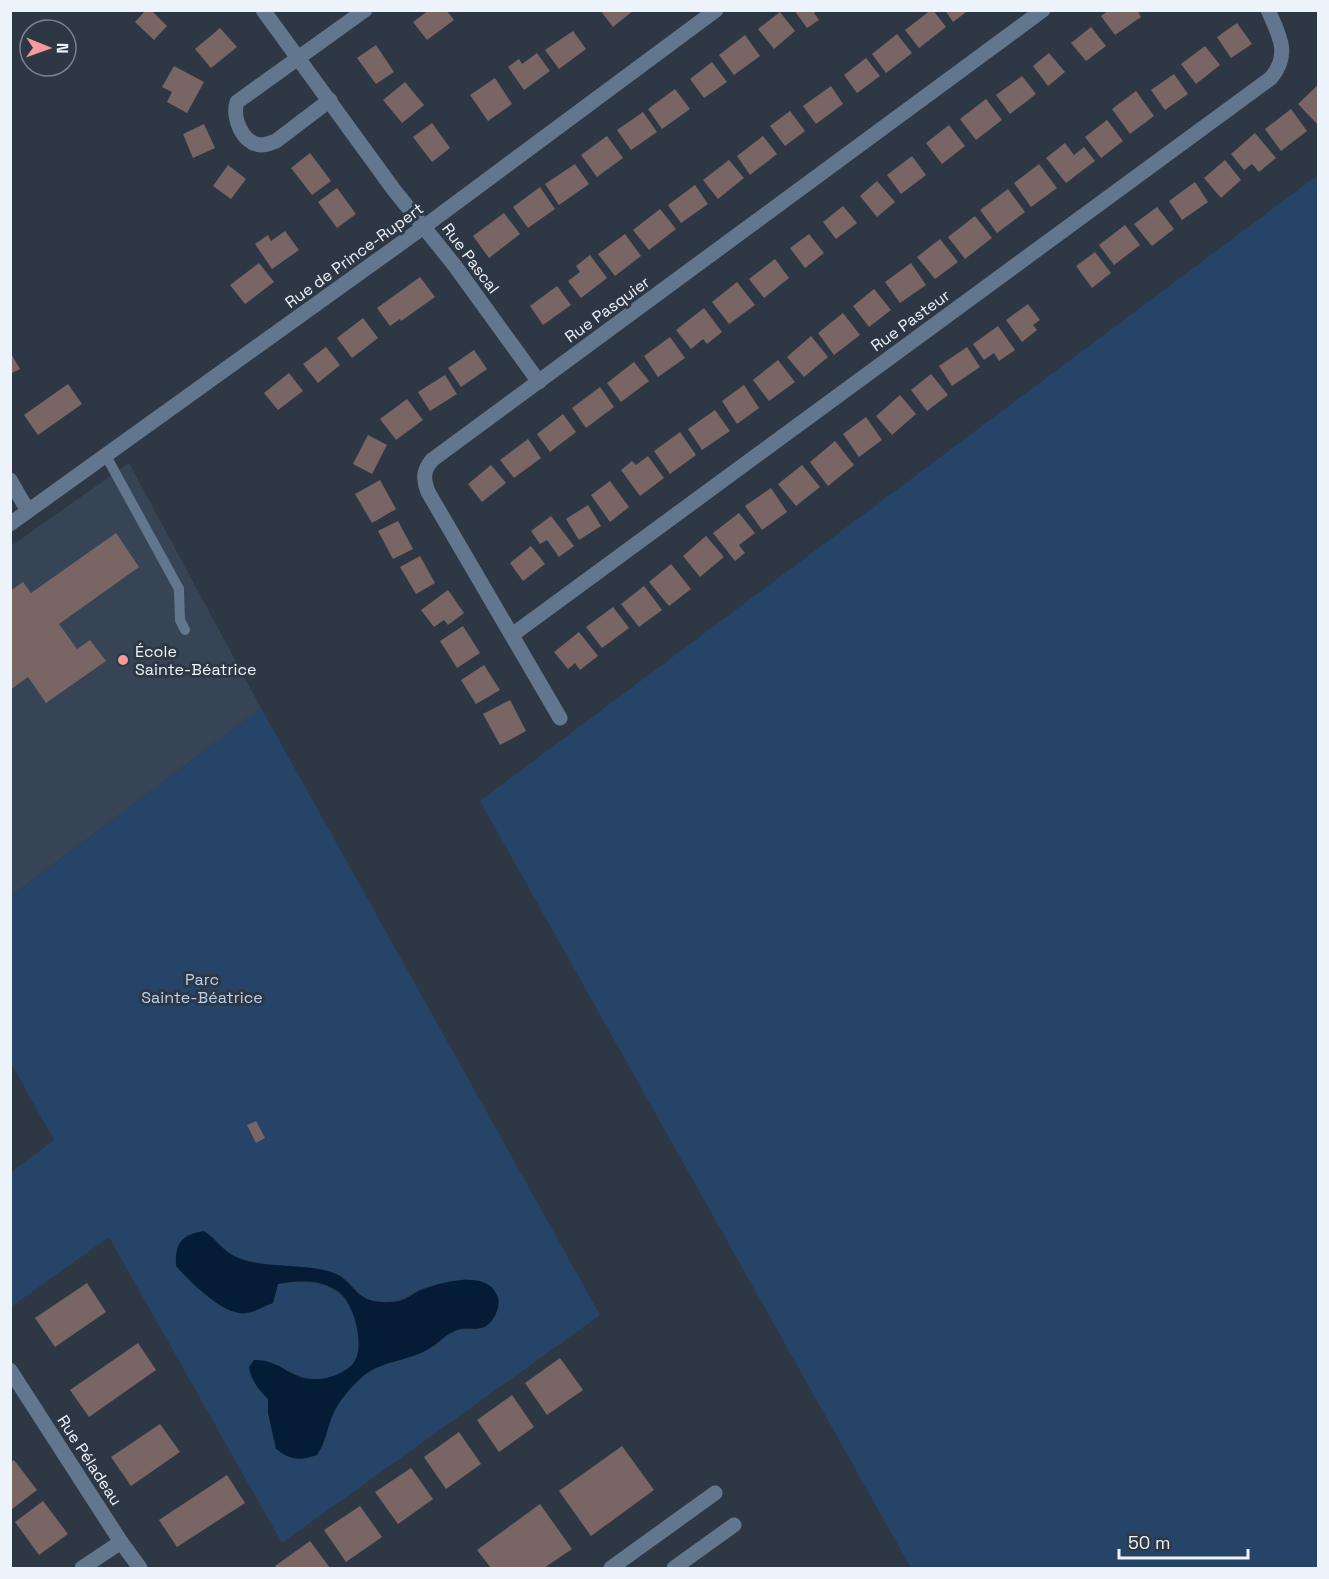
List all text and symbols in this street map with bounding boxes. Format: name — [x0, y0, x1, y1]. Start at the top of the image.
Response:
north arrow — [18, 18, 78, 78]
text: N — [52, 43, 73, 54]
street label: Rue de Prince-Rupert — [281, 198, 428, 313]
street label: Rue Pascal — [437, 219, 504, 298]
street label: Rue Pasquier — [561, 272, 654, 347]
street label: Rue Pasteur — [867, 285, 954, 356]
place label: École Sainte-Béatrice — [135, 641, 256, 680]
marker: École Sainte-Béatrice — [116, 653, 130, 667]
park label: Parc Sainte-Béatrice — [141, 969, 263, 1008]
street label: Rue Péladeau — [53, 1411, 127, 1510]
scale bar — [1119, 1522, 1248, 1560]
text: 50 m — [1128, 1531, 1170, 1554]

